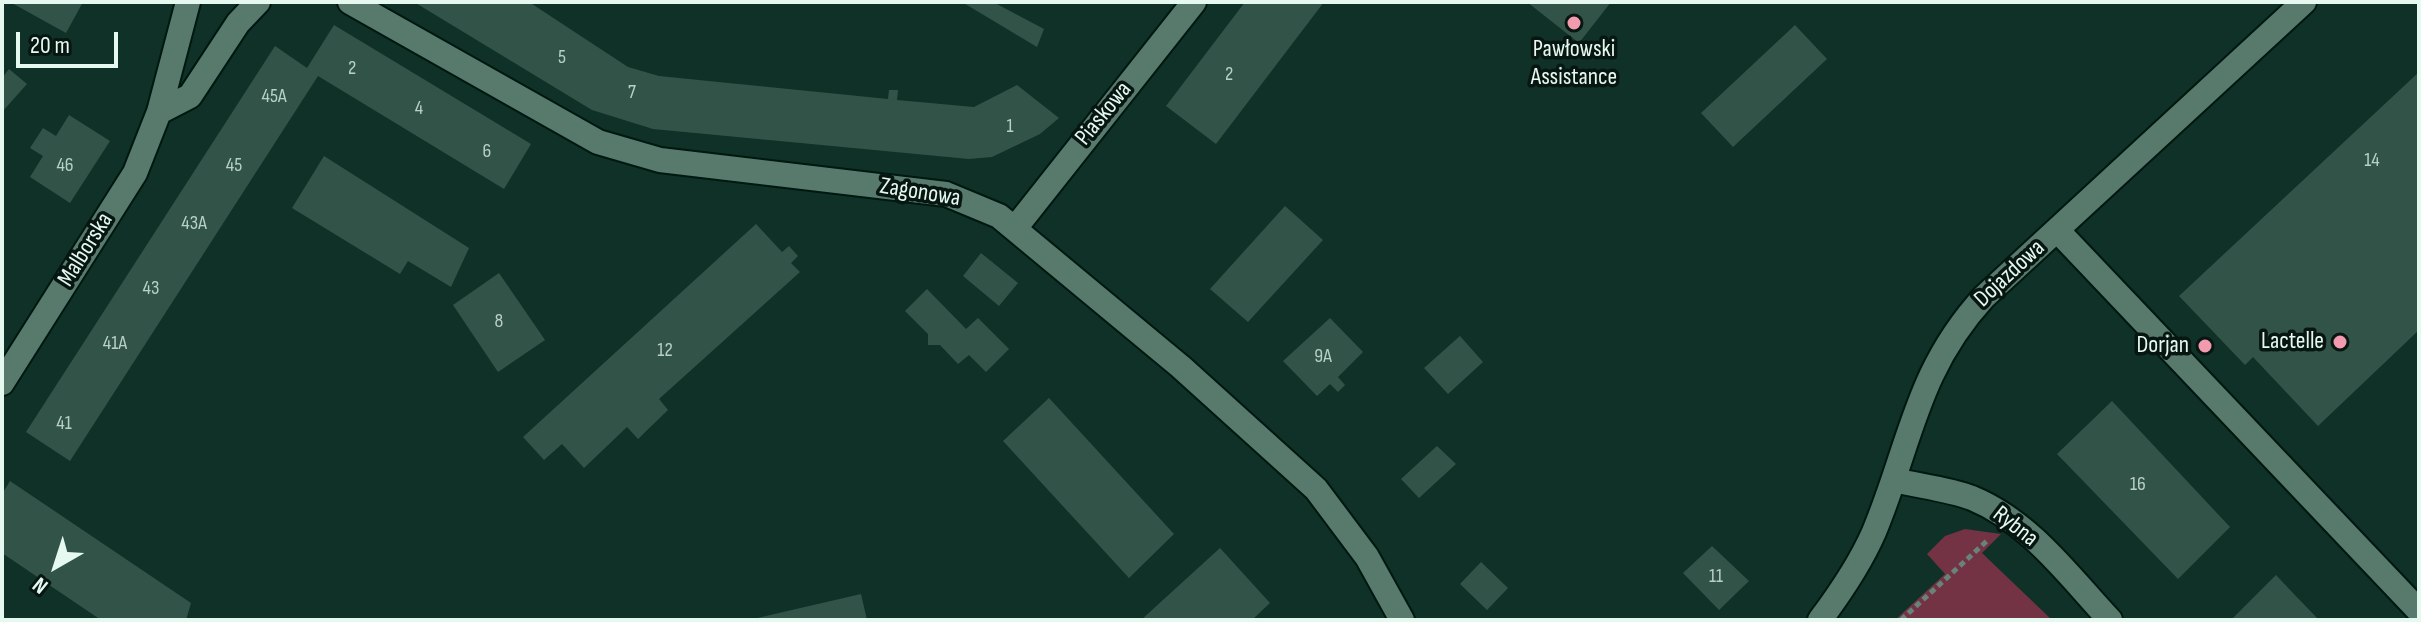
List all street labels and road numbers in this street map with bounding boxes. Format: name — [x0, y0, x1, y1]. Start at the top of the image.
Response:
street label: Piaskowa — [1070, 76, 1138, 152]
street label: Zagonowa — [878, 172, 962, 214]
street label: Malborska — [52, 208, 120, 292]
street label: Dojazdowa — [1969, 234, 2051, 314]
street label: Rybna — [1987, 500, 2043, 554]

